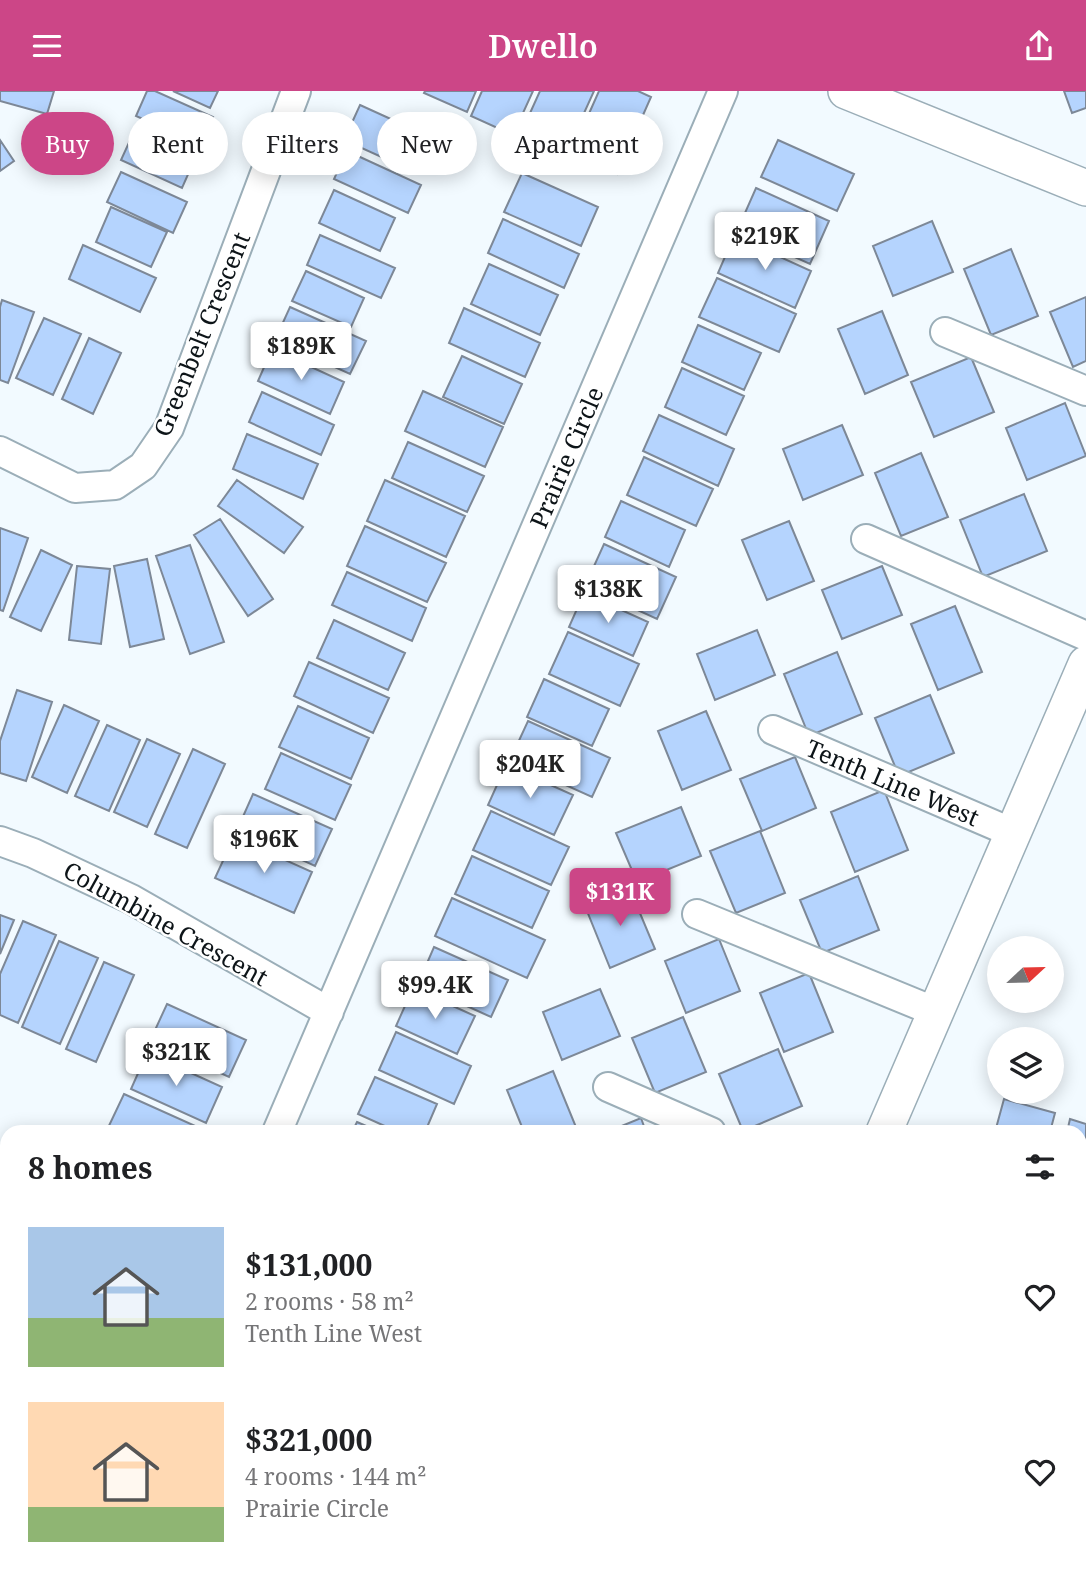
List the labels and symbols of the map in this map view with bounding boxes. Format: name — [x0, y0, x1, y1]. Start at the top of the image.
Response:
pin: $219K — [716, 213, 814, 272]
street label: Greenbelt Crescent — [145, 227, 257, 441]
pin: $189K — [252, 323, 350, 382]
street label: Prairie Circle — [521, 381, 611, 533]
pin: $138K — [559, 566, 657, 625]
street label: Tenth Line West — [802, 731, 984, 833]
pin: $204K — [481, 741, 579, 800]
pin: $196K — [215, 815, 313, 875]
street label: Columbine Crescent — [58, 853, 274, 993]
pin: $131K — [571, 869, 669, 928]
north arrow — [987, 936, 1064, 1013]
pin: $99.4K — [378, 961, 492, 1021]
pin: $321K — [127, 1028, 225, 1088]

